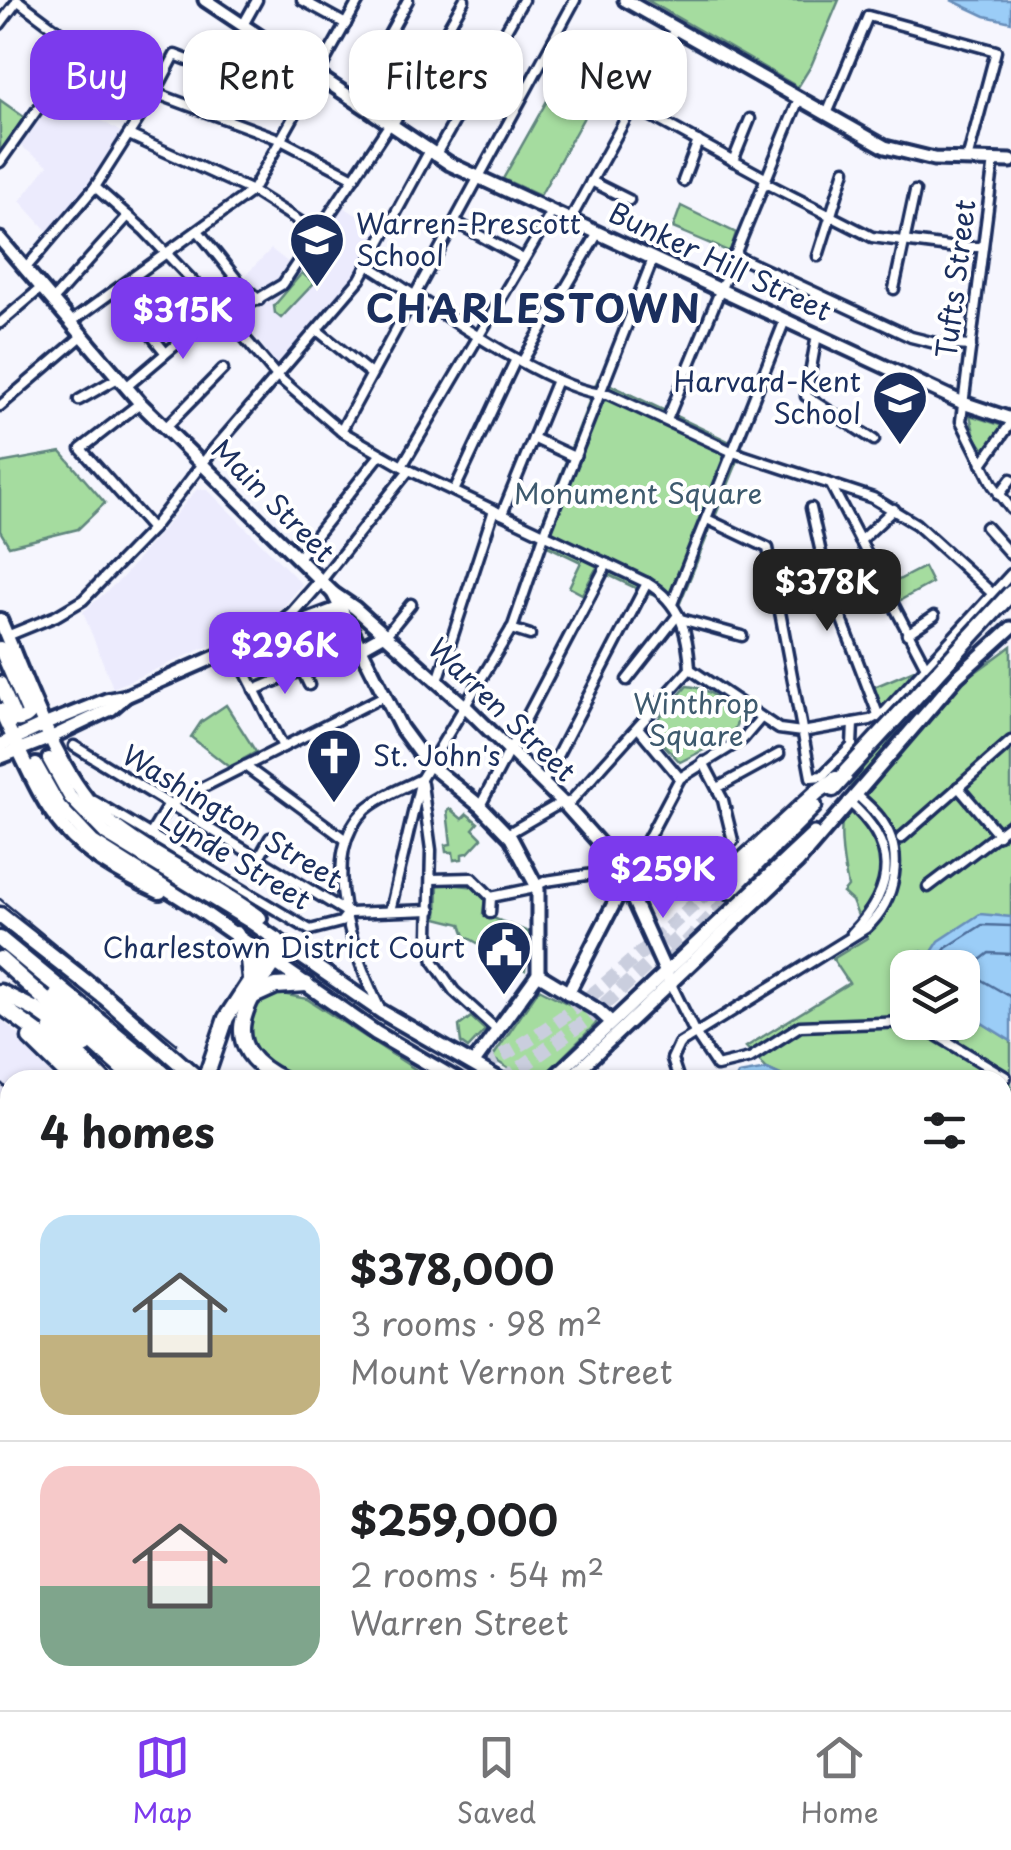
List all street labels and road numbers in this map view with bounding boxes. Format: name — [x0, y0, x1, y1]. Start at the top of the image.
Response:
street label: Bunker Hill Street — [602, 190, 839, 331]
street label: Tufts Street — [923, 197, 986, 361]
street label: Main Street — [202, 428, 346, 572]
street label: Warren Street — [419, 627, 587, 791]
street label: Washington Street — [114, 733, 351, 899]
street label: Lynde Street — [152, 796, 320, 920]

